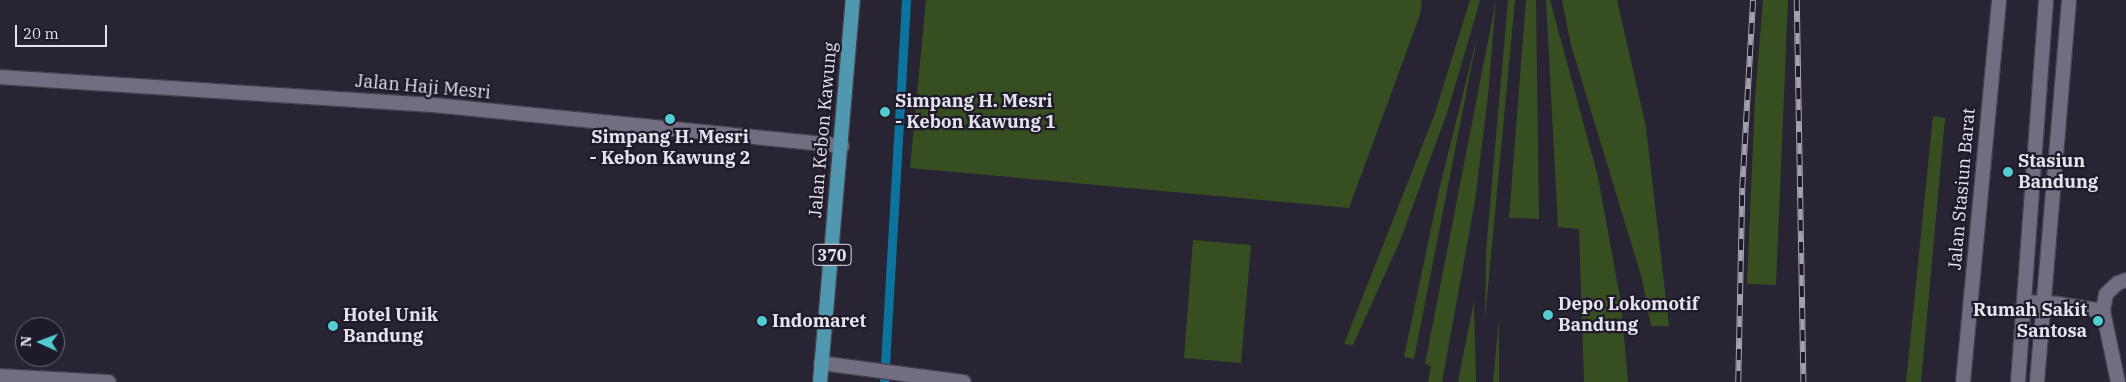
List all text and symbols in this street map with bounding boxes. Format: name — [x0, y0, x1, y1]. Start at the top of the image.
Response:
scale bar — [18, 15, 110, 47]
text: 20 m — [23, 24, 59, 43]
street label: Jalan Kebon Kawung — [805, 41, 841, 219]
street label: Jalan Haji Mesri — [354, 70, 492, 104]
place label: Simpang H. Mesri - Kebon Kawung 1 — [895, 91, 1056, 134]
marker: Simpang H. Mesri - Kebon Kawung 1 — [879, 106, 891, 118]
street label: Jalan Stasiun Barat — [1944, 107, 1980, 271]
marker: Simpang H. Mesri - Kebon Kawung 2 — [664, 113, 676, 125]
place label: Simpang H. Mesri - Kebon Kawung 2 — [590, 127, 750, 170]
place label: Stasiun Bandung — [2018, 151, 2098, 193]
marker: Stasiun Bandung — [2002, 166, 2014, 178]
road number: 370 — [812, 242, 852, 268]
place label: Depo Lokomotif Bandung — [1558, 294, 1699, 336]
place label: Rumah Sakit Santosa — [1973, 300, 2087, 342]
place label: Hotel Unik Bandung — [343, 305, 438, 348]
marker: Depo Lokomotif Bandung — [1542, 309, 1554, 321]
place label: Indomaret — [772, 310, 866, 332]
marker: Rumah Sakit Santosa — [2091, 314, 2105, 328]
marker: Indomaret — [756, 315, 768, 327]
north arrow — [15, 317, 65, 367]
marker: Hotel Unik Bandung — [327, 320, 339, 332]
text: N — [17, 336, 35, 347]

